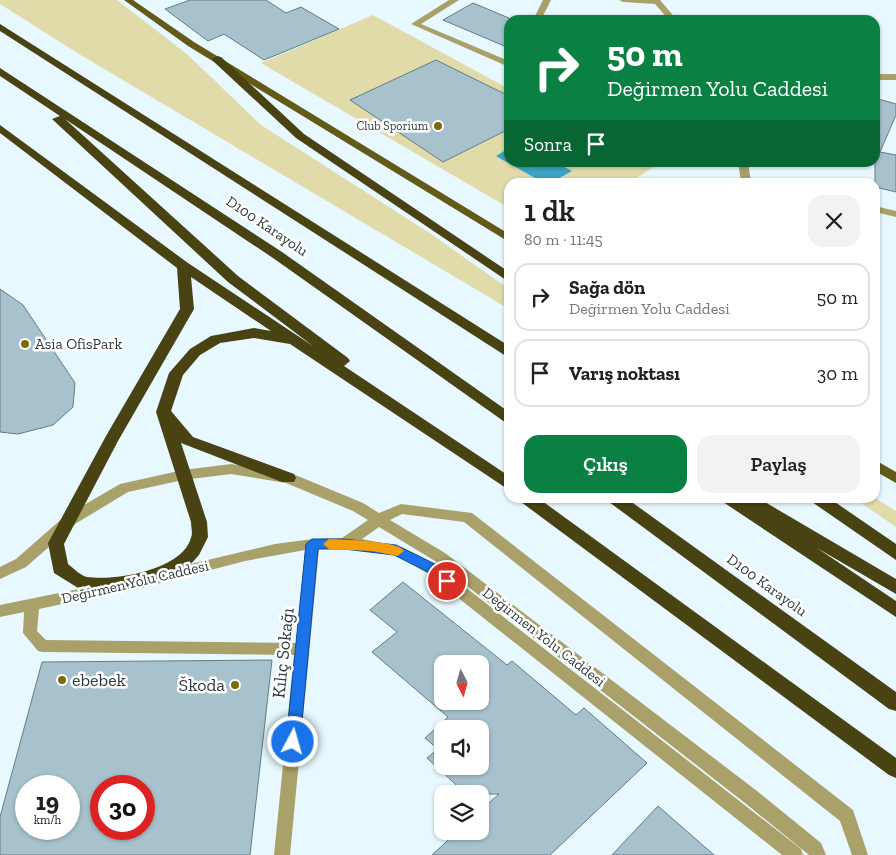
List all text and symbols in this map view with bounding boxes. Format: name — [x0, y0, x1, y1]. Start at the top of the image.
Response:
text: 50 m — [607, 33, 683, 75]
icon: right — [524, 35, 589, 100]
text: Değirmen Yolu Caddesi — [607, 75, 828, 102]
place label: Club Sporium — [357, 119, 429, 133]
marker: Club Sporium — [432, 120, 444, 132]
icon: arrive — [582, 130, 610, 158]
text: Sonra — [524, 133, 572, 156]
street label: D100 Karayolu — [223, 192, 312, 260]
text: 1 dk — [524, 193, 575, 229]
button: close — [808, 195, 860, 247]
text: 80 m · 11:45 — [524, 230, 603, 249]
text: Sağa dön — [569, 276, 645, 299]
icon: right — [526, 283, 554, 311]
text: 50 m — [817, 286, 858, 309]
text: Değirmen Yolu Caddesi — [569, 299, 730, 318]
place label: Asia OfisPark — [35, 335, 122, 353]
marker: Asia OfisPark — [19, 338, 31, 350]
icon: arrive — [526, 359, 554, 387]
text: Varış noktası — [569, 362, 680, 385]
text: 30 m — [817, 362, 858, 385]
button: Çıkış — [524, 435, 687, 493]
button: Paylaş — [697, 435, 860, 493]
street label: D100 Karayolu — [723, 550, 811, 620]
street label: Değirmen Yolu Caddesi — [60, 556, 210, 608]
pin — [426, 560, 468, 602]
icon: arrive — [433, 567, 461, 595]
street label: Değirmen Yolu Caddesi — [479, 584, 609, 690]
street label: Kılıç Sokağı — [267, 607, 299, 699]
north arrow — [434, 655, 489, 710]
map controls — [434, 655, 489, 840]
place label: ebebek — [72, 669, 127, 691]
marker: ebebek — [56, 674, 68, 686]
place label: Škoda — [179, 674, 225, 696]
marker: Škoda — [229, 679, 241, 691]
position arrow — [266, 715, 318, 767]
button: sound — [434, 720, 489, 775]
speed limit sign: 30 — [90, 775, 155, 840]
button: layers — [434, 785, 489, 840]
text: 19 — [36, 786, 59, 816]
text: km/h — [34, 813, 61, 827]

